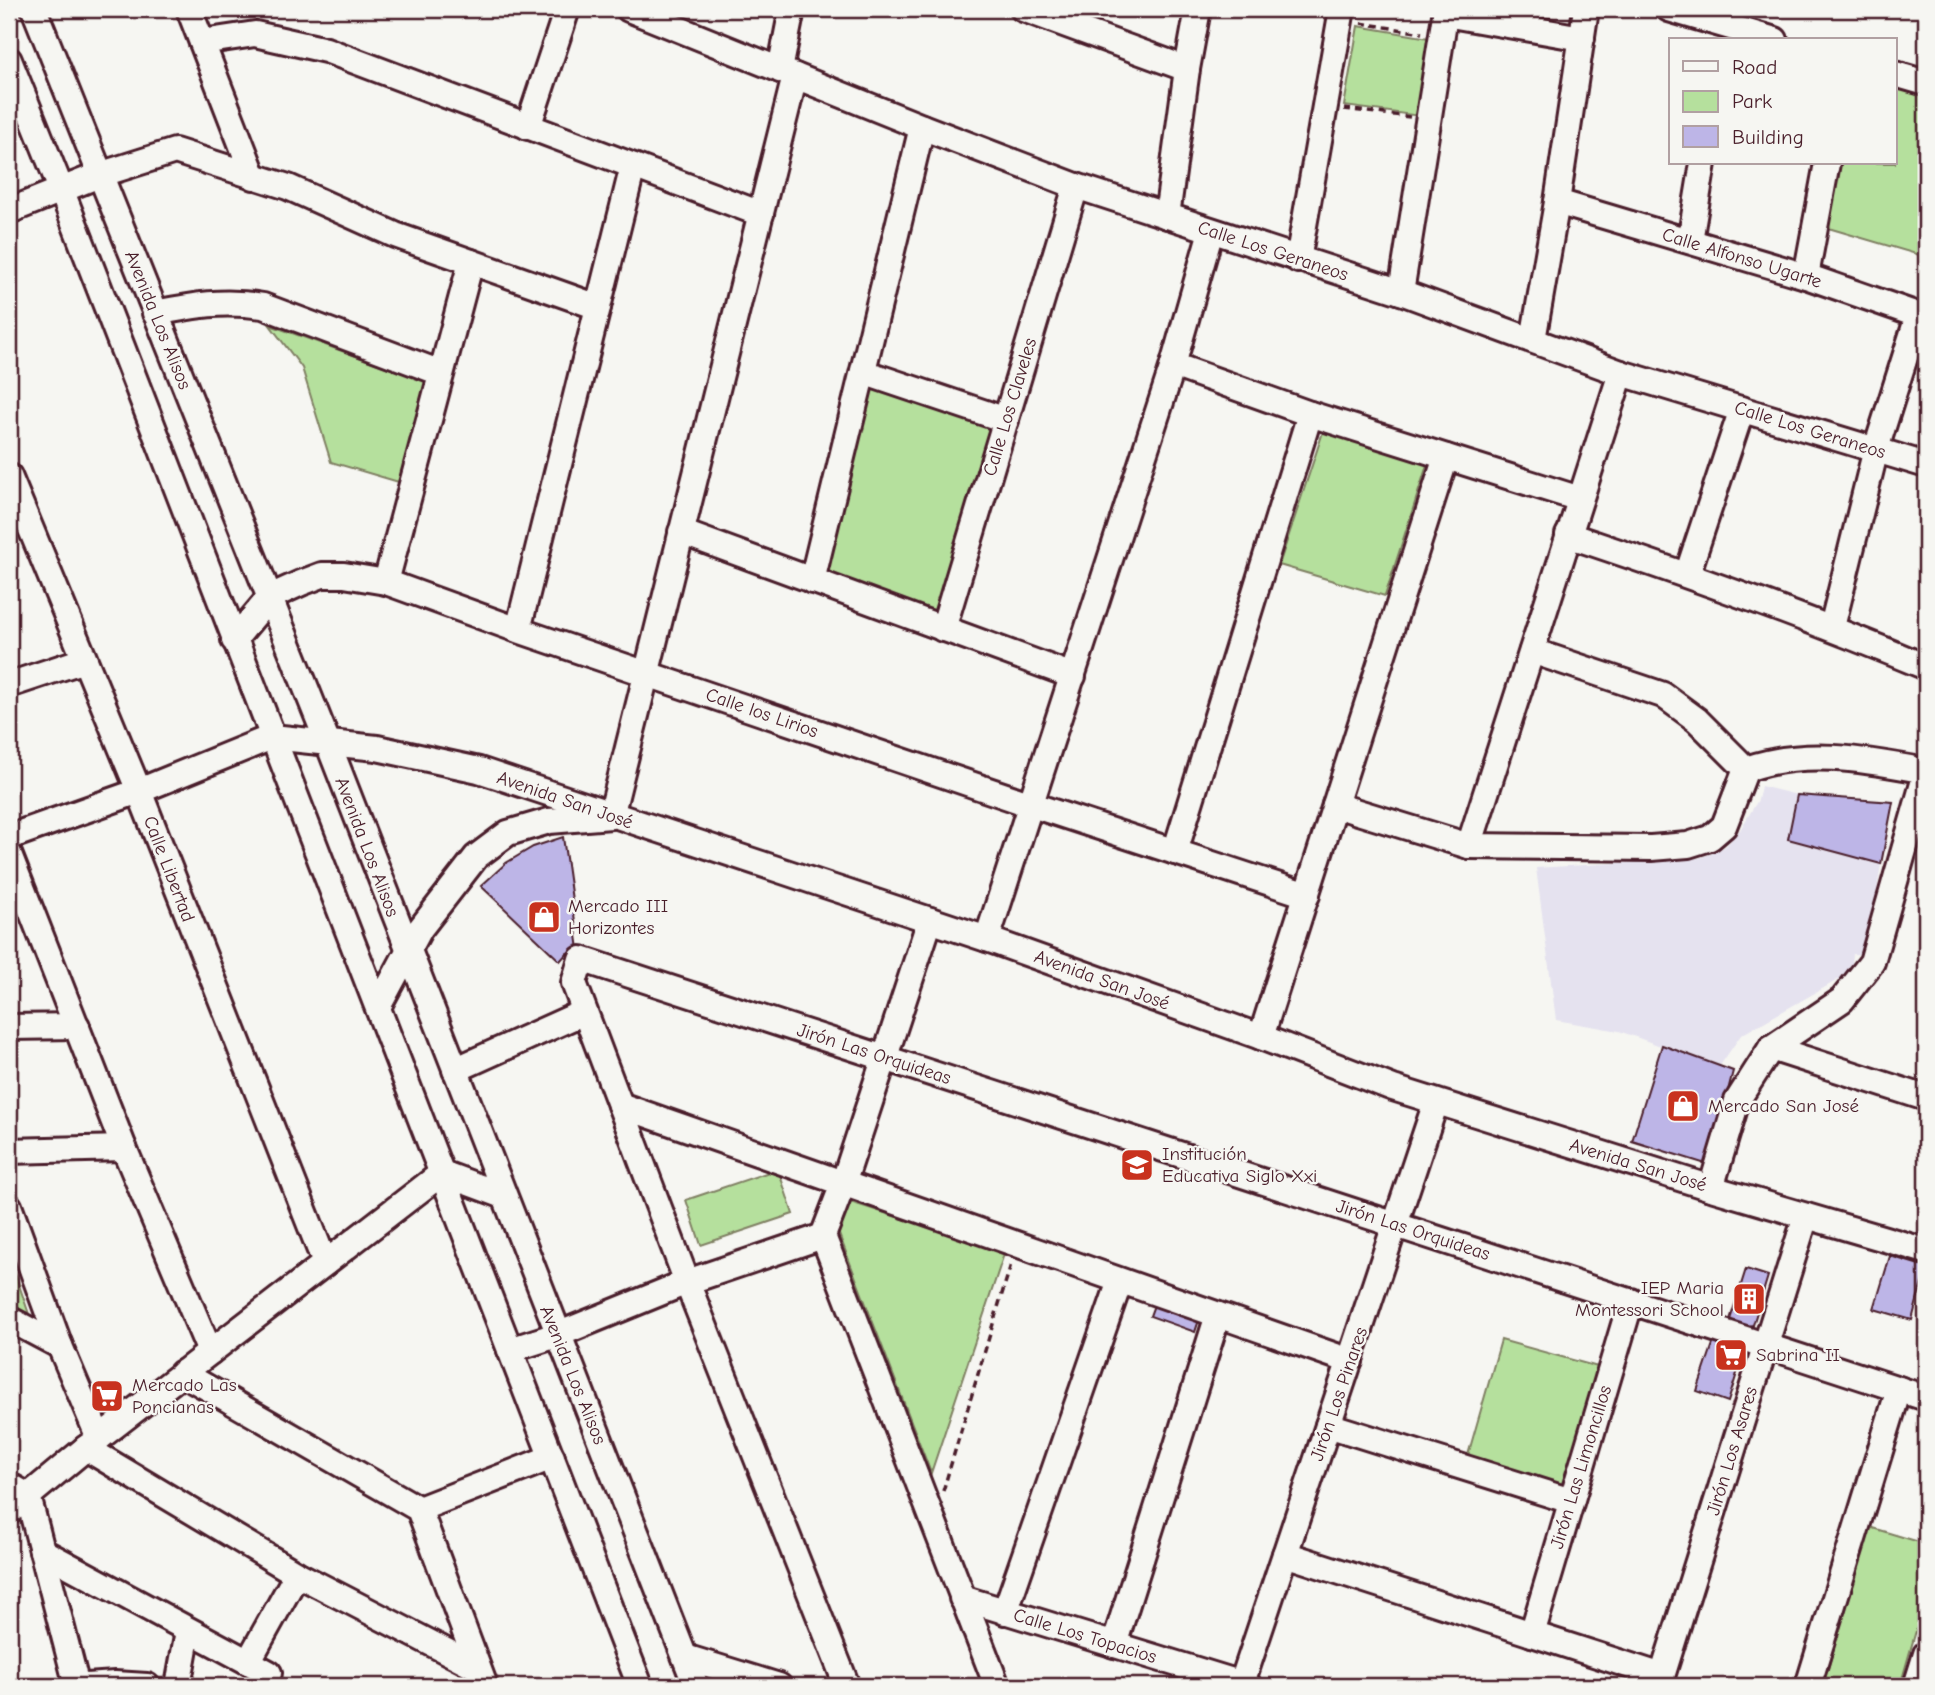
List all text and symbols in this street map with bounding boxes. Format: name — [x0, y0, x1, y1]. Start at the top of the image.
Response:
legend — [1669, 38, 1896, 164]
text: Road — [1732, 55, 1777, 79]
text: Park — [1732, 89, 1772, 113]
text: Building — [1732, 125, 1804, 149]
street label: Calle Los Geraneos — [1195, 216, 1351, 286]
street label: Calle Alfonso Ugarte — [1660, 223, 1824, 293]
street label: Avenida Los Alisos — [120, 247, 196, 393]
street label: Calle Los Claveles — [979, 335, 1041, 479]
street label: Calle Los Geraneos — [1732, 397, 1888, 463]
street label: Calle los Lirios — [703, 683, 821, 743]
street label: Avenida San José — [494, 766, 636, 834]
street label: Avenida Los Alisos — [330, 774, 404, 920]
street label: Calle Libertad — [139, 813, 199, 925]
place label: Mercado III Horizontes — [568, 895, 668, 939]
shop icon: Mercado III Horizontes — [525, 898, 563, 936]
street label: Avenida San José — [1031, 945, 1173, 1015]
street label: Jirón Las Orquideas — [794, 1019, 954, 1089]
shop icon: Mercado San José — [1664, 1087, 1702, 1125]
place label: Mercado San José — [1708, 1095, 1859, 1117]
street label: Avenida San José — [1567, 1134, 1709, 1196]
place label: Institución Educativa Siglo Xxi — [1162, 1143, 1317, 1187]
school or university icon: Institución Educativa Siglo Xxi — [1118, 1146, 1156, 1184]
street label: Jirón Las Orquideas — [1333, 1195, 1493, 1265]
place label: IEP Maria Montessori School — [1575, 1277, 1724, 1321]
building icon: IEP Maria Montessori School — [1730, 1280, 1768, 1318]
street label: Avenida Los Alisos — [535, 1302, 611, 1448]
street label: Jirón Los Pinares — [1306, 1324, 1372, 1464]
supermarket icon: Sabrina II — [1712, 1336, 1750, 1374]
place label: Sabrina II — [1756, 1344, 1840, 1366]
place label: Mercado Las Poncianas — [132, 1374, 237, 1418]
supermarket icon: Mercado Las Poncianas — [88, 1377, 126, 1415]
street label: Jirón Las Limoncillos — [1546, 1383, 1616, 1551]
street label: Jirón Los Asares — [1702, 1384, 1762, 1518]
street label: Calle Los Topacios — [1011, 1604, 1159, 1668]

